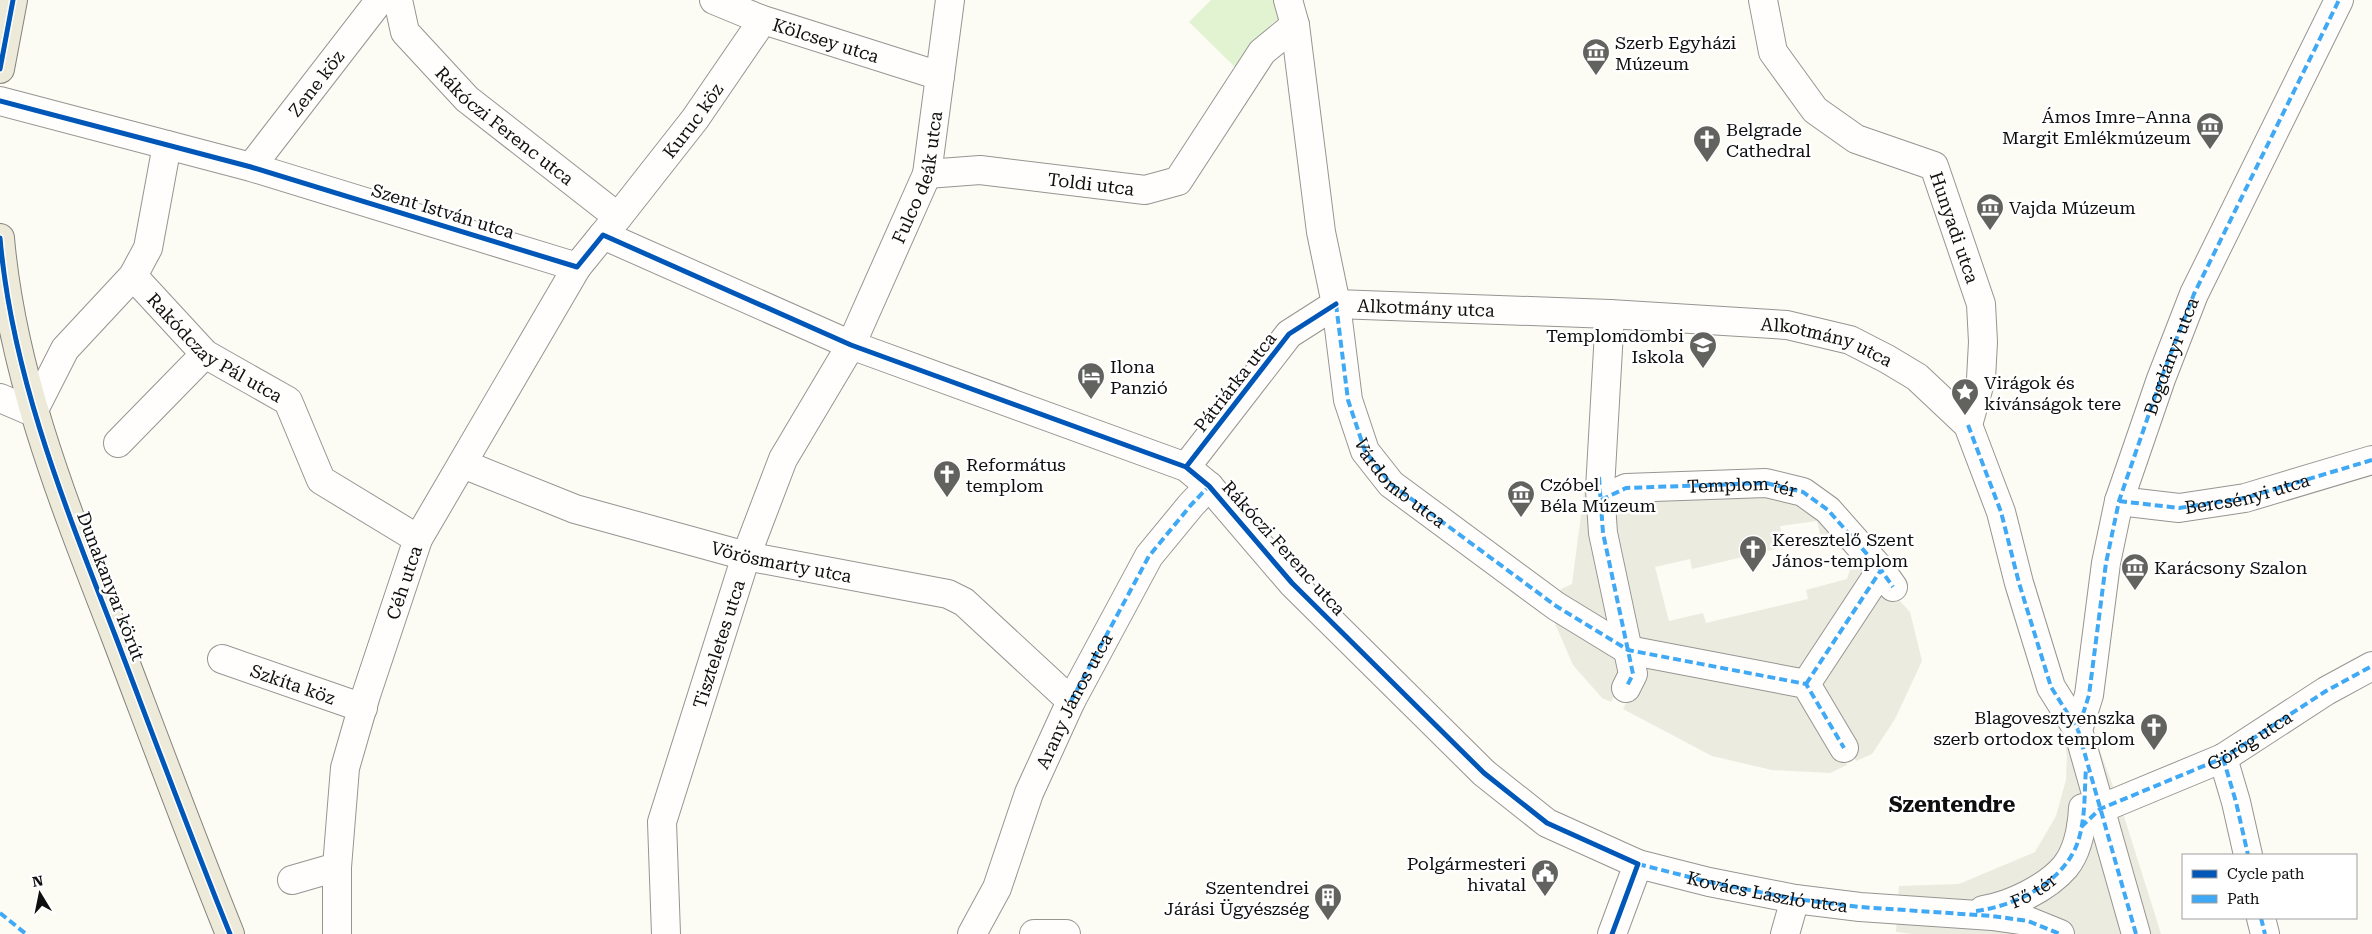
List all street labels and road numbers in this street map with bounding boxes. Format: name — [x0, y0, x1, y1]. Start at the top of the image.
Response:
street label: Kölcsey utca — [770, 13, 882, 67]
street label: Zene köz — [284, 46, 348, 120]
street label: Rákóczi Ferenc utca — [432, 62, 578, 189]
street label: Kuruc köz — [658, 79, 727, 162]
street label: Fulco deák utca — [887, 110, 946, 247]
street label: Toldi utca — [1047, 168, 1136, 199]
street label: Hunyadi utca — [1926, 169, 1984, 286]
street label: Szent István utca — [369, 179, 517, 243]
street label: Rakódczay Pál utca — [143, 288, 286, 406]
street label: Alkotmány utca — [1357, 294, 1495, 320]
street label: Bogdányi utca — [2139, 294, 2202, 418]
street label: Alkotmány utca — [1760, 313, 1896, 371]
street label: Pátriárka utca — [1190, 328, 1280, 436]
street label: Várdomb utca — [1351, 435, 1450, 532]
street label: Bercsényi utca — [2183, 469, 2312, 518]
street label: Templom tér — [1687, 472, 1799, 501]
street label: Rákóczi Ferenc utca — [1218, 476, 1350, 620]
street label: Dunakanyar körút — [73, 509, 149, 664]
street label: Vörösmarty utca — [709, 536, 854, 586]
street label: Céh utca — [381, 543, 426, 622]
street label: Tiszteletes utca — [688, 577, 749, 711]
street label: Arany János utca — [1031, 629, 1116, 772]
street label: Szkíta köz — [248, 659, 338, 708]
street label: Görög utca — [2204, 706, 2296, 774]
street label: Kovács László utca — [1685, 866, 1849, 916]
street label: Fő tér — [2007, 869, 2060, 912]

